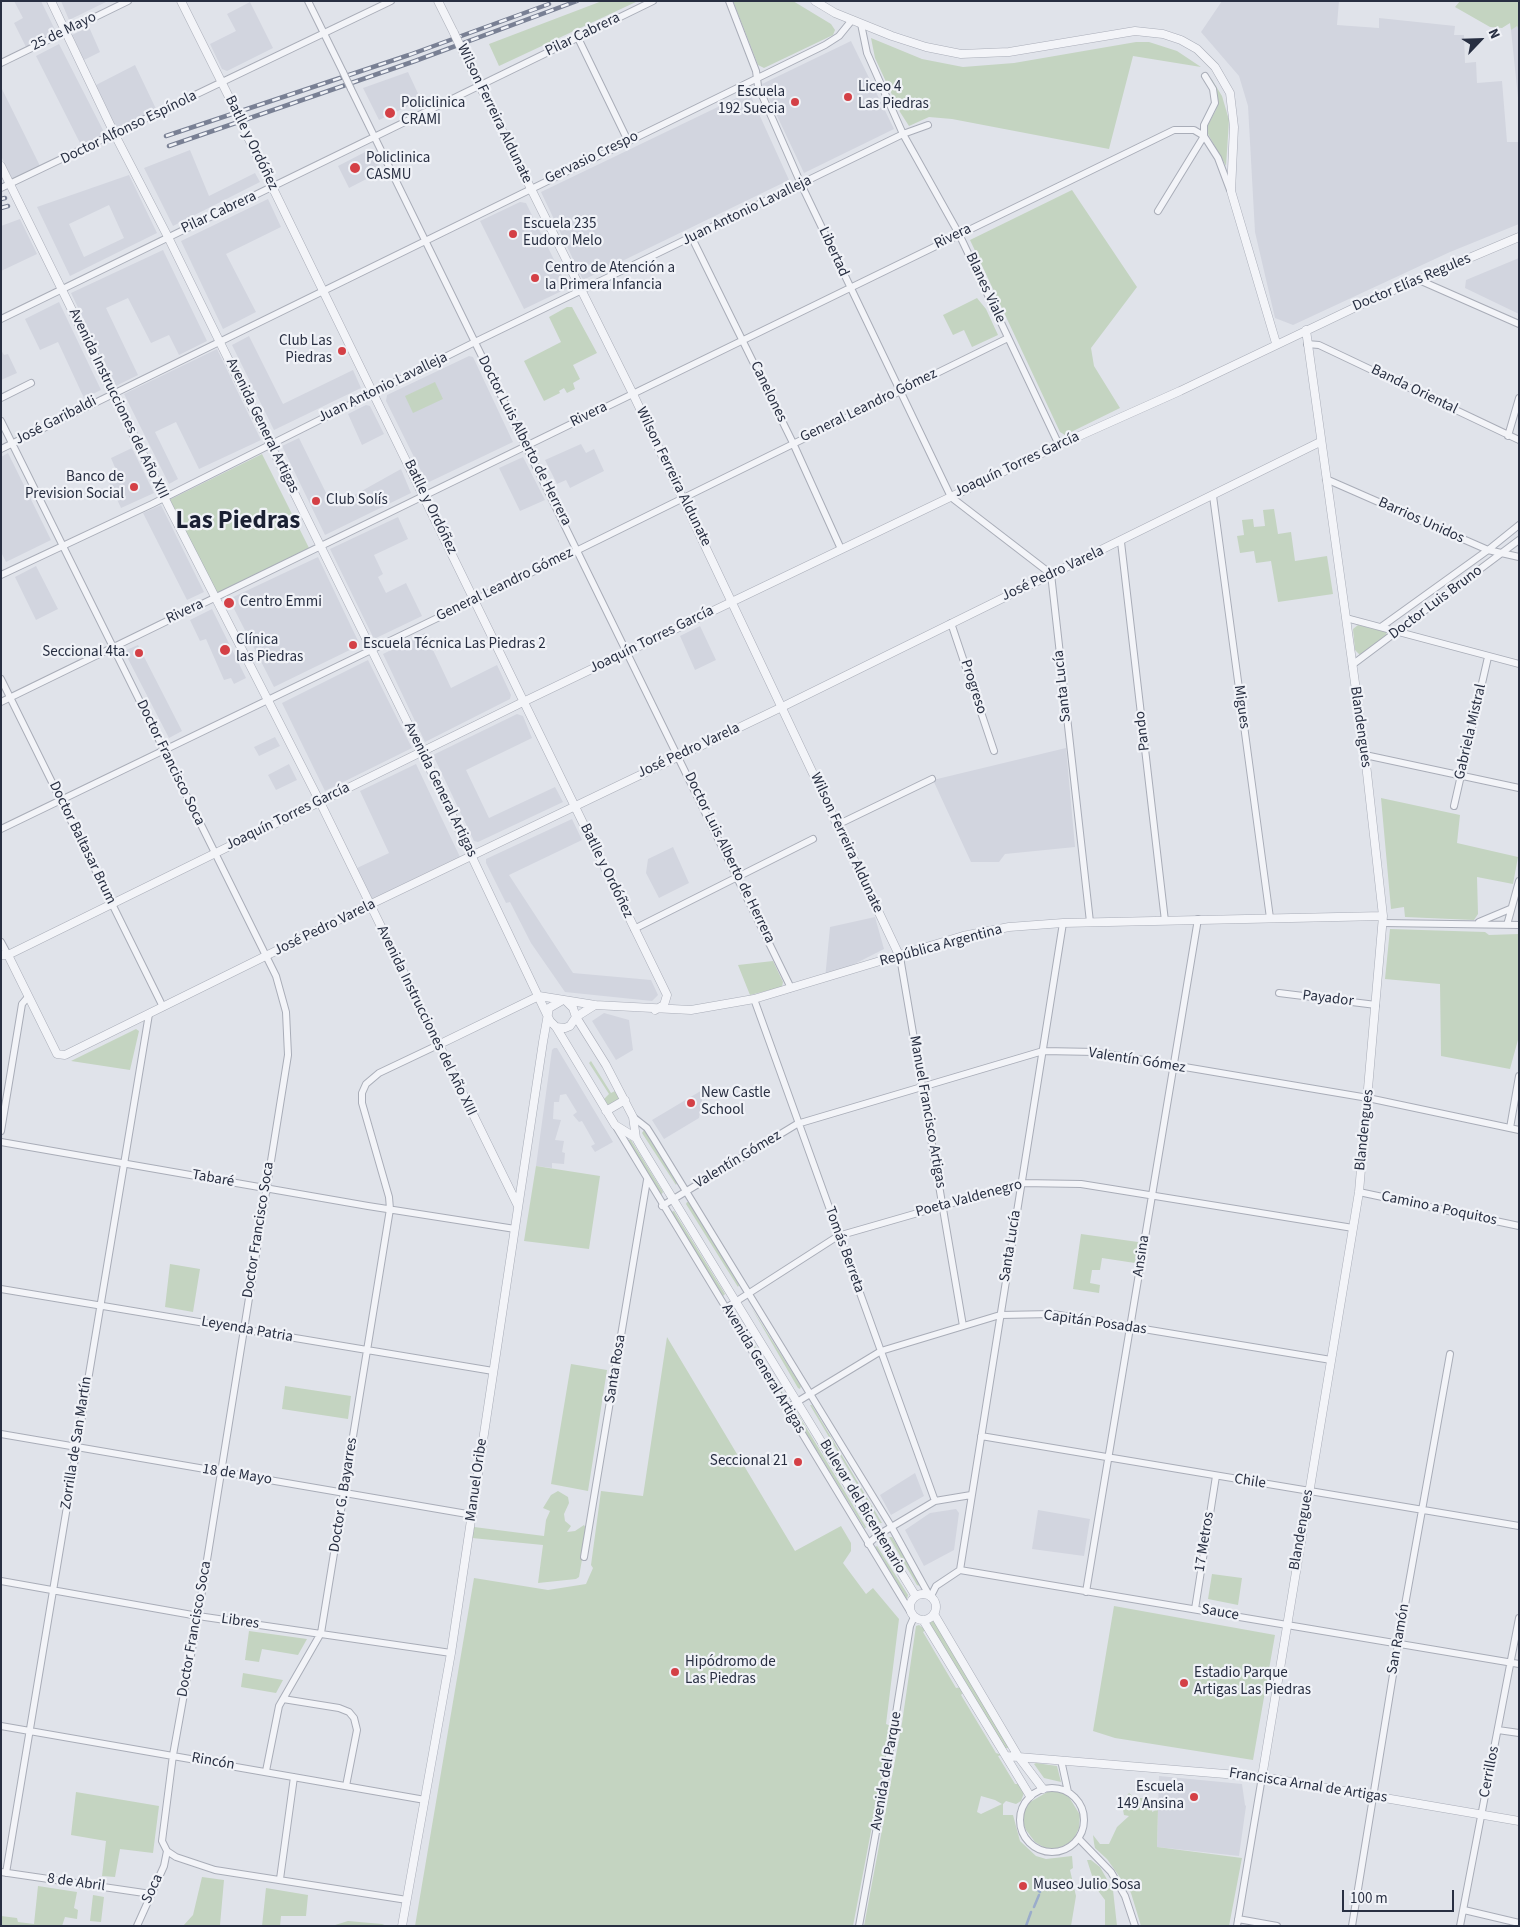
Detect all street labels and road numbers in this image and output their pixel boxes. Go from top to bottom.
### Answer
street label: 25 de Mayo [28,9,100,55]
street label: Pilar Cabrera [543,9,623,61]
street label: Wilson Ferreira Aldunate [452,41,536,187]
street label: Doctor Alfonso Espínola [58,87,200,169]
street label: Batlle y Ordóñez [220,93,282,193]
street label: Gervasio Crespo [542,128,642,188]
street label: Juan Antonio Lavalleja [679,172,815,250]
street label: Pilar Cabrera [178,188,260,238]
street label: Rivera [932,220,974,254]
street label: Libertad [814,224,852,280]
street label: Blanes Viale [961,250,1009,326]
street label: Doctor Elías Regules [1350,250,1474,316]
street label: Avenida Instrucciones del Año XIII [64,306,172,502]
street label: Juan Antonio Lavalleja [315,349,451,427]
street label: Doctor Luis Alberto de Herrera [473,353,575,529]
street label: Avenida General Artigas [221,356,303,496]
street label: Canelones [746,359,790,425]
street label: Banda Oriental [1368,361,1460,419]
street label: General Leandro Gómez [798,365,940,447]
street label: José Garibaldi [12,393,100,449]
street label: Rivera [568,398,610,432]
street label: Wilson Ferreira Aldunate [631,404,715,550]
street label: Joaquín Torres García [951,428,1083,502]
street label: Batlle y Ordóñez [399,457,461,557]
street label: Barrios Unidos [1375,494,1467,548]
street label: José Pedro Varela [999,542,1107,606]
street label: General Leandro Gómez [434,544,576,626]
street label: Doctor Luis Bruno [1386,562,1486,644]
street label: Rivera [164,596,206,628]
street label: Joaquín Torres García [587,602,717,678]
street label: Santa Lucía [1050,649,1076,723]
street label: Progreso [956,658,990,716]
street label: Gabriela Mistral [1451,682,1491,782]
street label: Migues [1229,684,1253,730]
street label: Blandengues [1345,685,1375,769]
street label: Doctor Francisco Soca [132,697,208,829]
street label: Pando [1132,710,1154,752]
street label: José Pedro Varela [635,719,743,783]
street label: Avenida General Artigas [399,720,481,860]
street label: Doctor Luis Alberto de Herrera [680,769,778,947]
street label: Wilson Ferreira Aldunate [806,770,886,916]
street label: Doctor Baltasar Brum [44,779,120,907]
street label: Joaquín Torres García [223,779,353,855]
street label: Batlle y Ordóñez [575,821,637,921]
street label: José Pedro Varela [271,896,379,960]
street label: República Argentina [878,921,1004,971]
street label: Avenida Instrucciones del Año XIII [372,923,480,1119]
street label: Payador [1301,987,1355,1011]
street label: Manuel Francisco Artigas [905,1034,949,1190]
street label: Valentín Gómez [1087,1044,1187,1078]
street label: Blandengues [1352,1088,1378,1172]
street label: Valentín Gómez [691,1127,785,1193]
street label: Doctor Francisco Soca [239,1161,279,1299]
street label: Tabaré [190,1166,236,1192]
street label: Poeta Valdenegro [914,1176,1024,1222]
street label: Camino a Poquitos [1380,1188,1498,1230]
street label: Tomás Berreta [820,1204,868,1296]
street label: Santa Lucía [996,1209,1026,1283]
street label: Ansina [1130,1234,1154,1278]
street label: Avenida General Artigas [717,1301,809,1437]
street label: Capitán Posadas [1042,1307,1148,1339]
street label: Leyenda Patria [200,1313,294,1347]
street label: Santa Rosa [602,1333,630,1405]
street label: Zorrilla de San Martín [58,1375,96,1511]
street label: Doctor G. Bayarres [326,1436,362,1554]
street label: Manuel Oribe [462,1437,492,1523]
street label: Bulevar del Bicentenario [815,1437,909,1577]
street label: 18 de Mayo [201,1461,273,1489]
street label: Chile [1233,1471,1267,1493]
street label: Blandengues [1286,1488,1318,1572]
street label: 17 Metros [1191,1511,1219,1573]
street label: Doctor Francisco Soca [174,1560,216,1698]
street label: Sauce [1200,1601,1240,1625]
street label: San Ramón [1384,1602,1414,1676]
street label: Libres [220,1610,260,1634]
street label: Avenida del Parque [868,1710,906,1832]
street label: Cerrillos [1476,1745,1504,1799]
street label: Rincón [190,1749,236,1775]
street label: Francisca Arnal de Artigas [1228,1765,1388,1807]
street label: 8 de Abril [46,1870,106,1896]
street label: Soca [138,1871,168,1907]

